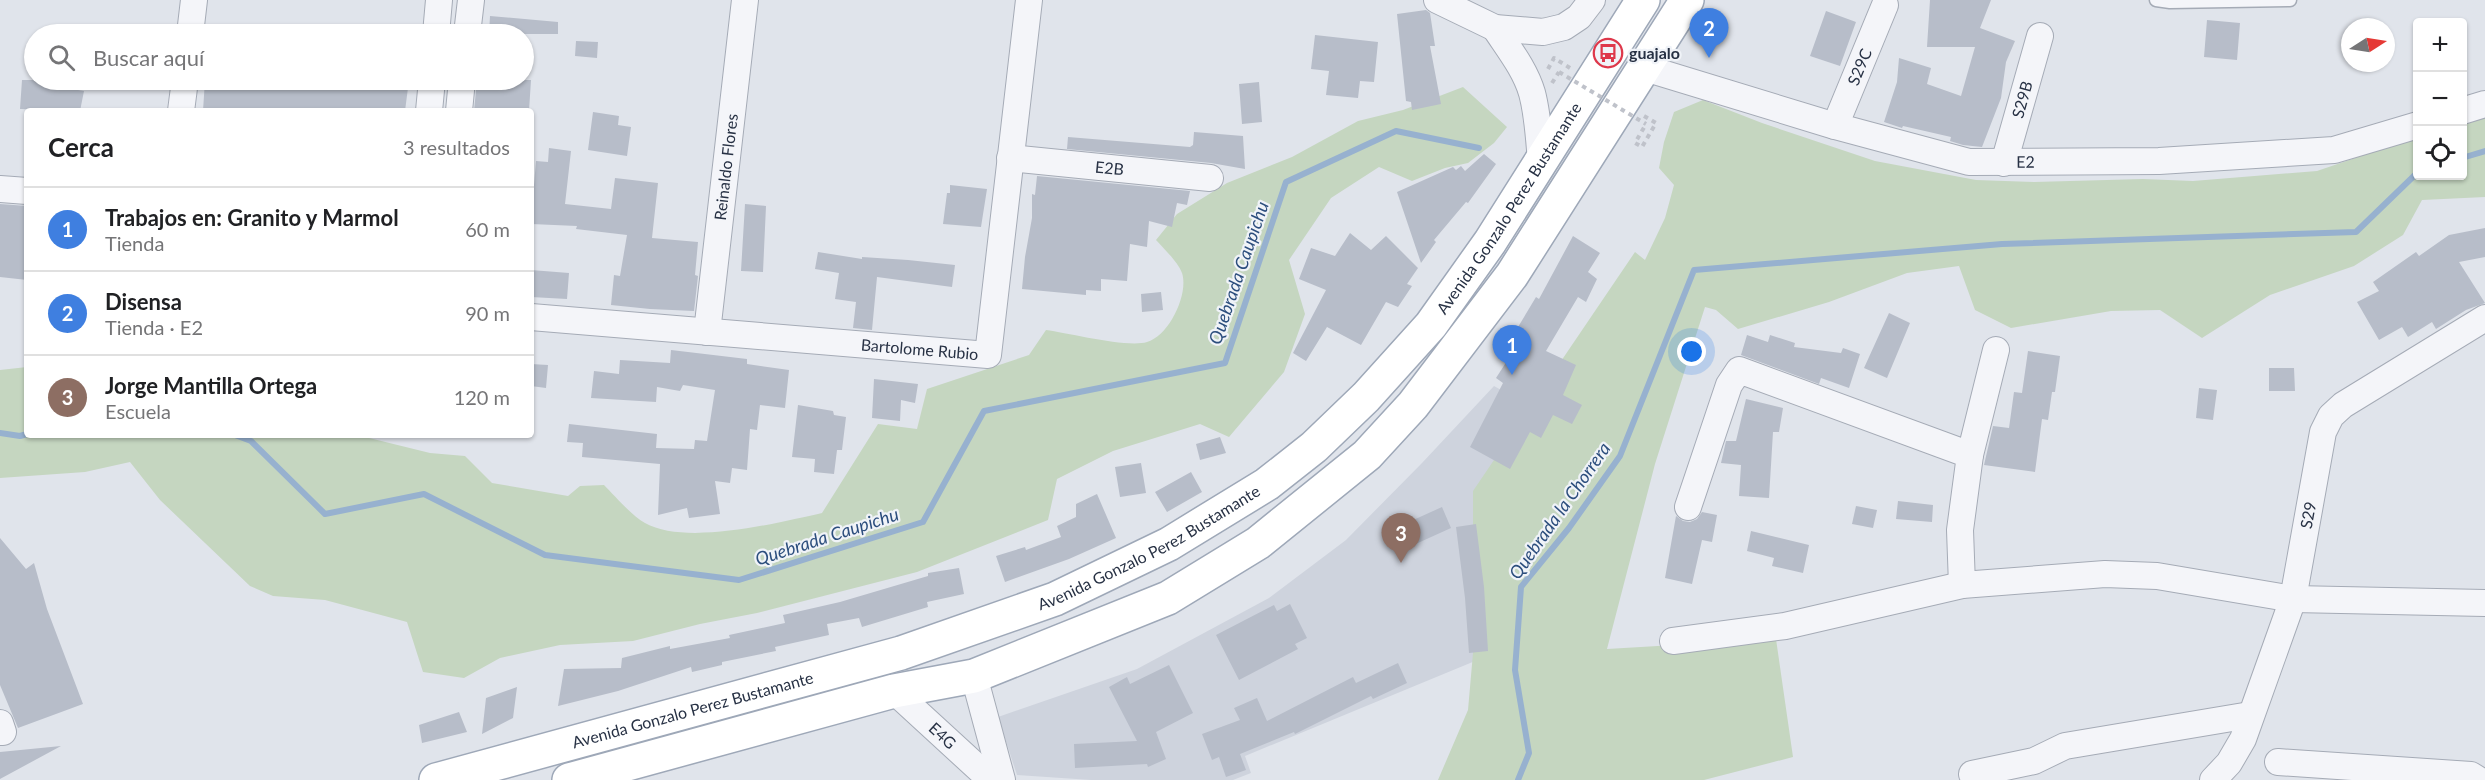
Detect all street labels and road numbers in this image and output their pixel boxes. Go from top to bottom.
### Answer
street label: S29C [1843,45,1875,88]
street label: S29B [2007,79,2036,120]
street label: Avenida Gonzalo Perez Bustamante [1432,99,1585,317]
street label: Reinaldo Flores [710,113,741,221]
street label: E2 [2016,152,2035,171]
street label: E2B [1094,157,1125,178]
street label: Bartolome Rubio [860,334,979,363]
street label: Avenida Gonzalo Perez Bustamante [1035,481,1263,613]
street label: S29 [2296,500,2319,530]
street label: Avenida Gonzalo Perez Bustamante [570,667,815,751]
street label: E4G [925,718,961,752]

